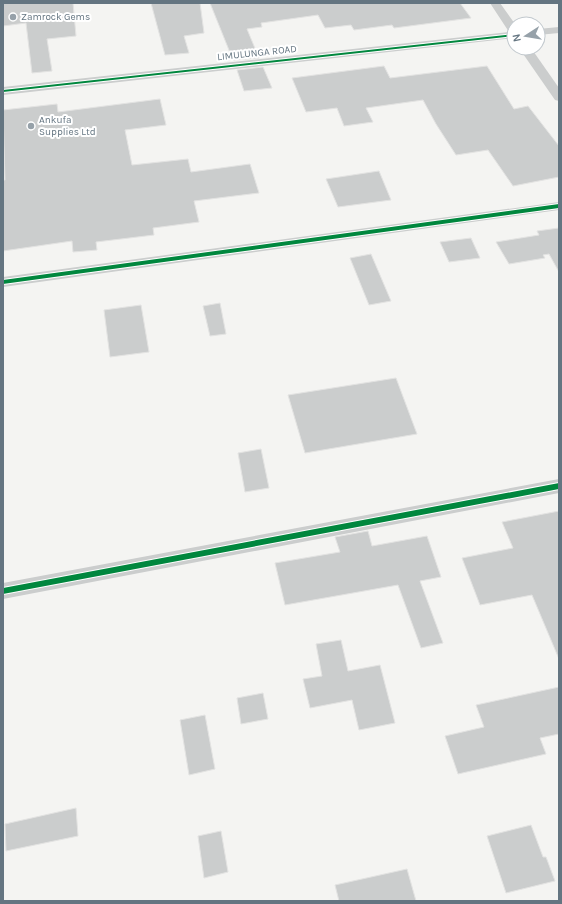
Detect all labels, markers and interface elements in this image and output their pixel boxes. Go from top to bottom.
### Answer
place label: Zamrock Gems [21,11,90,23]
marker: Zamrock Gems [8,12,18,22]
north arrow [506,16,546,56]
text: N [510,33,524,43]
street label: LIMULUNGA ROAD [217,43,297,63]
place label: Ankufa Supplies Ltd [39,114,96,138]
marker: Ankufa Supplies Ltd [26,121,36,131]

